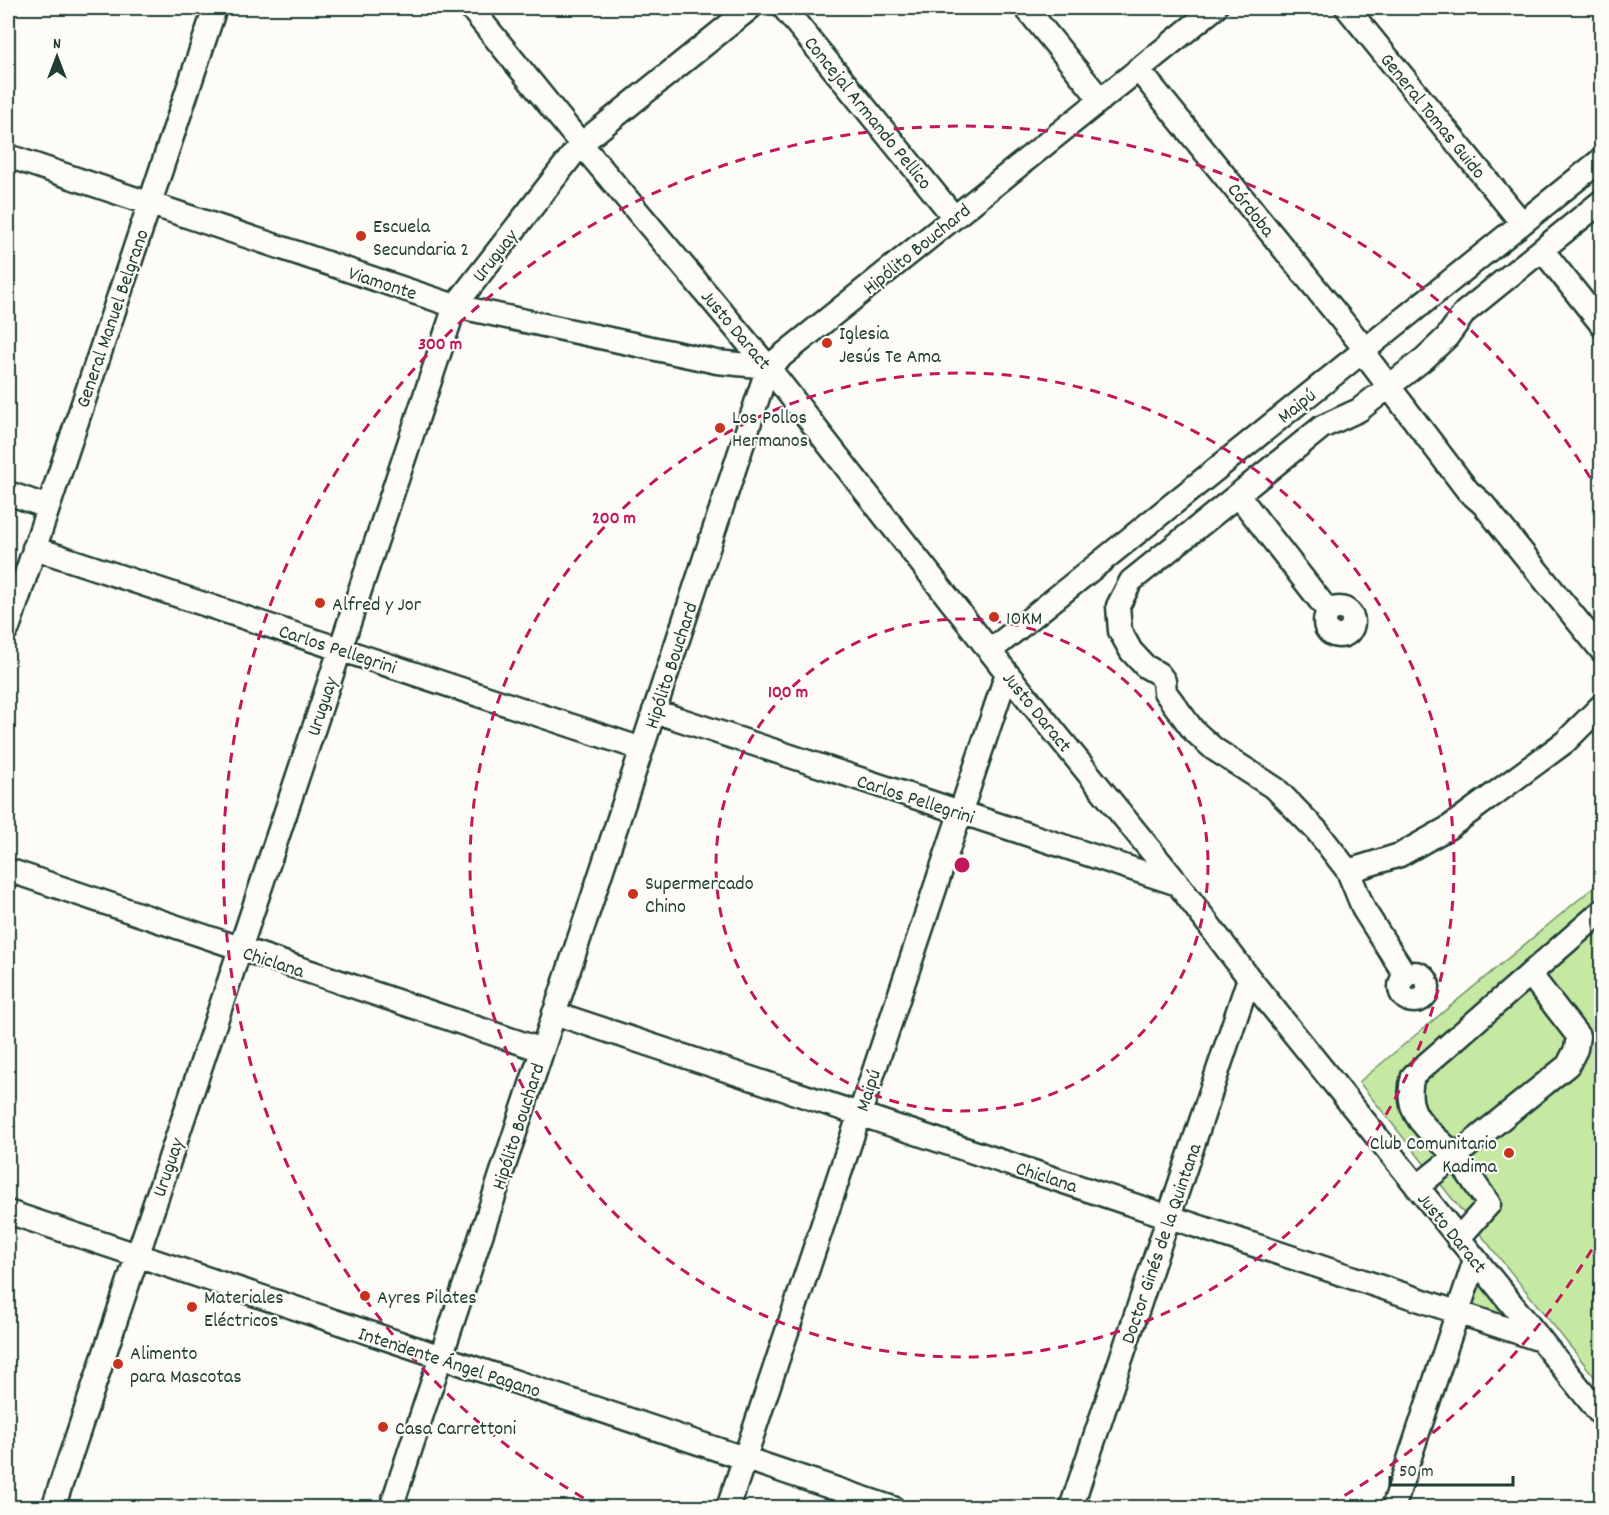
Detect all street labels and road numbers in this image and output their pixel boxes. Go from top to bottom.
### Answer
street label: Concejal Armando Pellico [796,31,938,197]
street label: General Tomas Guido [1372,48,1491,186]
street label: Córdoba [1219,178,1281,244]
street label: Hipólito Bouchard [858,198,978,303]
street label: Uruguay [467,224,527,289]
street label: General Manuel Belgrano [70,226,158,412]
street label: Viamonte [344,261,420,309]
street label: Justo Daract [693,285,777,377]
street label: Maipú [1273,383,1323,432]
street label: Hipólito Bouchard [639,599,707,733]
street label: Carlos Pellegrini [275,619,400,683]
street label: Justo Daract [994,666,1077,759]
street label: Uruguay [301,673,347,740]
street label: Carlos Pellegrini [853,769,978,833]
street label: Chiclana [239,941,308,987]
street label: Hipólito Bouchard [486,1060,554,1194]
street label: Maipú [850,1066,890,1116]
street label: Uruguay [147,1134,193,1201]
street label: Doctor Ginés de la Quintana [1115,1139,1210,1348]
street label: Chiclana [1012,1156,1081,1202]
street label: Justo Daract [1409,1187,1492,1280]
street label: Intendente Ángel Pagano [354,1321,544,1407]

